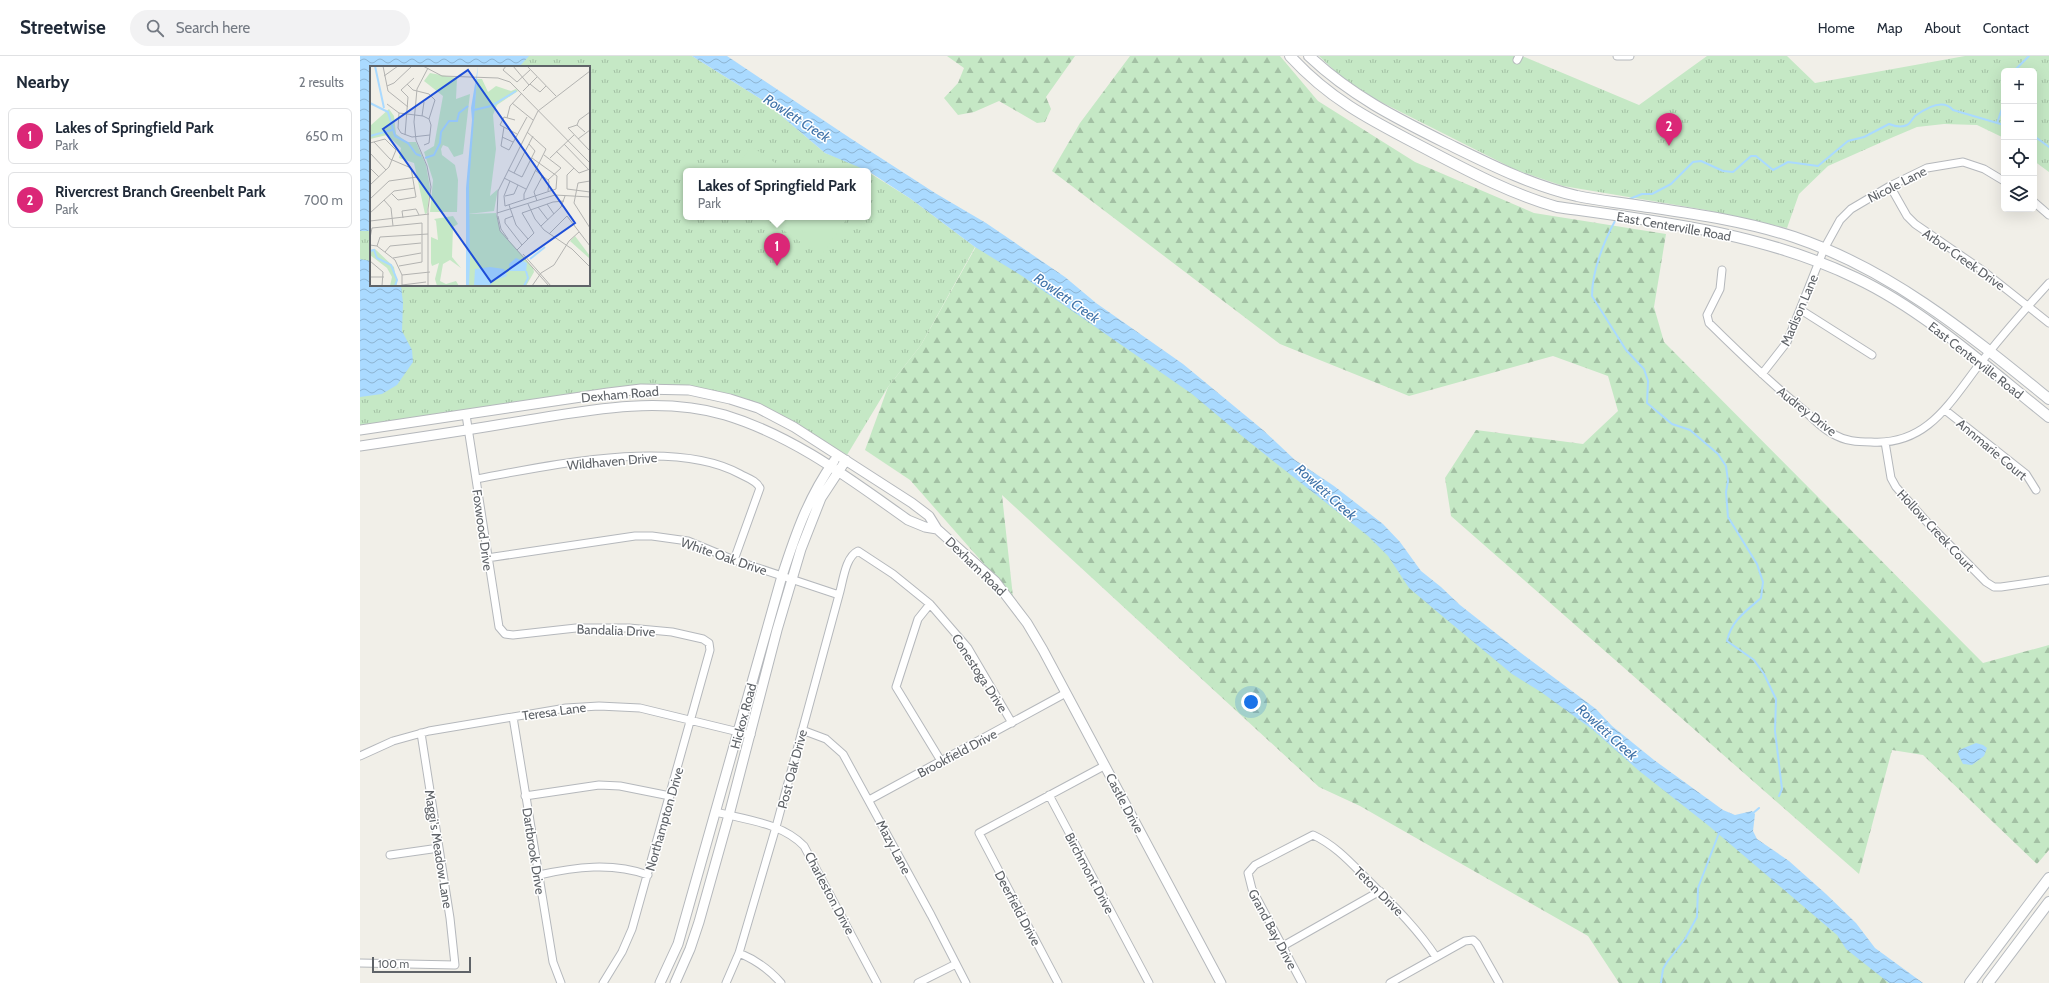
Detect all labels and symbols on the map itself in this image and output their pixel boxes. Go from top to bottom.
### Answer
inset map [370,66,590,286]
water label: Rowlett Creek [760,90,835,147]
pin: 2 [1656,113,1682,146]
street label: Nicole Lane [1865,162,1929,206]
street label: East Centerville Road [1616,208,1732,244]
street label: Arbor Creek Drive [1920,225,2008,293]
pin: 1 [764,233,790,266]
water label: Rowlett Creek [1031,269,1104,328]
street label: Madison Lane [1777,272,1821,348]
street label: East Centerville Road [1925,318,2027,402]
street label: Dexham Road [580,383,660,405]
street label: Audrey Drive [1774,383,1840,439]
street label: Annmarie Court [1954,415,2031,483]
street label: Wildhaven Drive [566,449,658,473]
water label: Rowlett Creek [1292,460,1361,525]
street label: Hollow Creek Court [1894,486,1978,575]
street label: Foxwood Drive [469,488,497,572]
street label: Dexham Road [942,533,1010,599]
street label: White Oak Drive [679,534,769,578]
street label: Bandalia Drive [576,621,656,639]
street label: Conestoga Drive [949,631,1012,716]
street label: Hickox Road [727,681,759,751]
your location [1241,692,1261,712]
street label: Teresa Lane [521,699,587,723]
water label: Rowlett Creek [1573,700,1642,765]
street label: Brookfield Drive [914,725,1000,781]
street label: Post Oak Drive [774,727,810,810]
street label: Northampton Drive [642,765,687,873]
street label: Castle Drive [1102,770,1148,836]
street label: Maggi's Meadow Lane [422,788,456,910]
street label: Dartbrook Drive [519,807,549,896]
street label: Mazy Lane [873,817,915,877]
street label: Birchmont Drive [1062,830,1118,917]
street label: Charleston Drive [802,849,859,937]
street label: Teton Drive [1351,863,1407,919]
street label: Deerfield Drive [991,868,1045,949]
street label: Grand Bay Drive [1245,886,1301,972]
scale bar [372,955,471,974]

